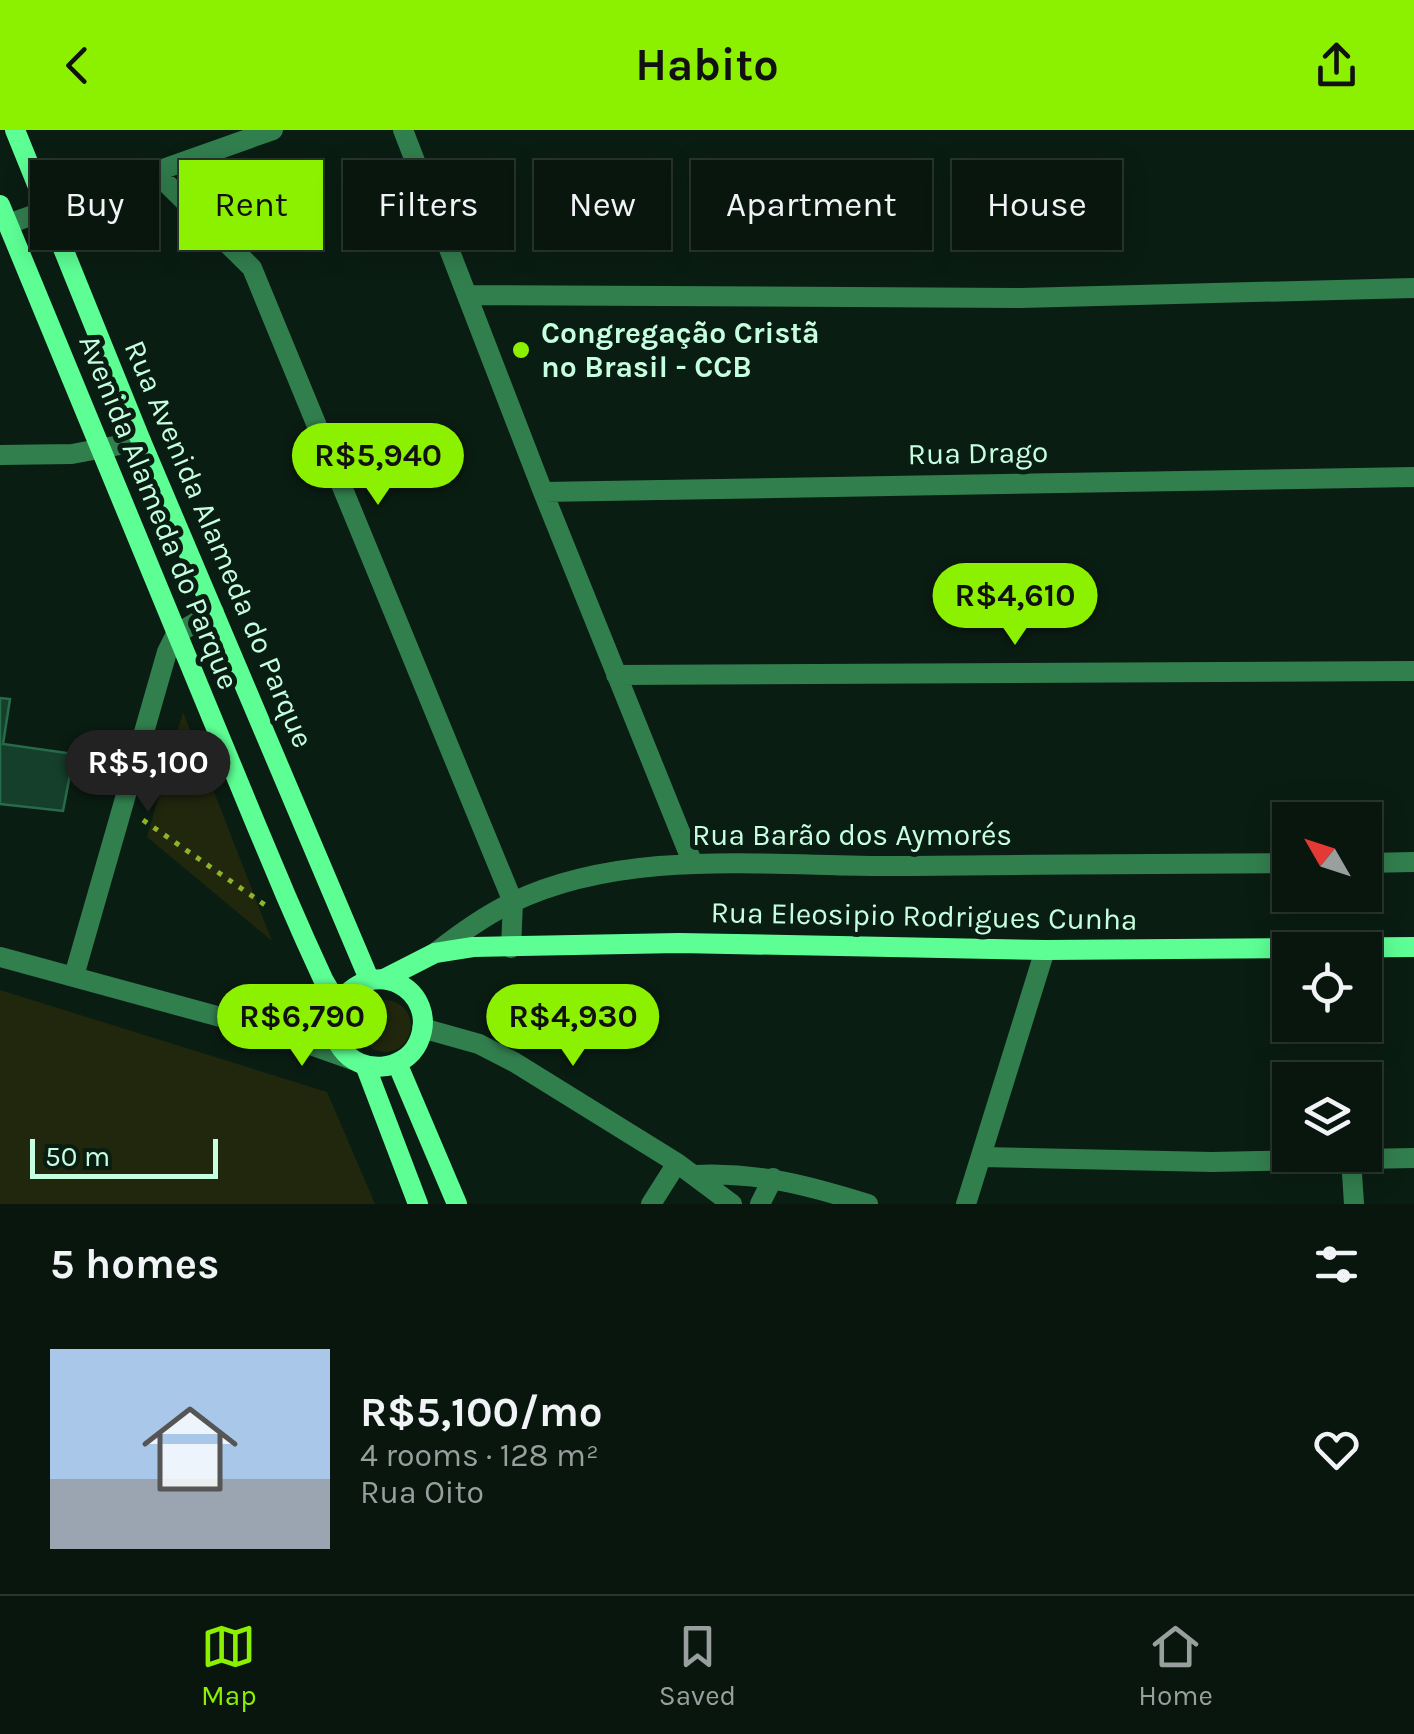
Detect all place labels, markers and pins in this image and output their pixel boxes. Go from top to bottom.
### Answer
place label: Congregação Cristã no Brasil - CCB [541,315,820,385]
marker: Congregação Cristã no Brasil - CCB [510,339,532,361]
pin: R$5,940 [286,423,470,508]
pin: R$4,610 [923,563,1107,648]
pin: R$5,100 [56,730,240,815]
pin: R$6,790 [210,984,394,1069]
pin: R$4,930 [481,984,665,1069]

